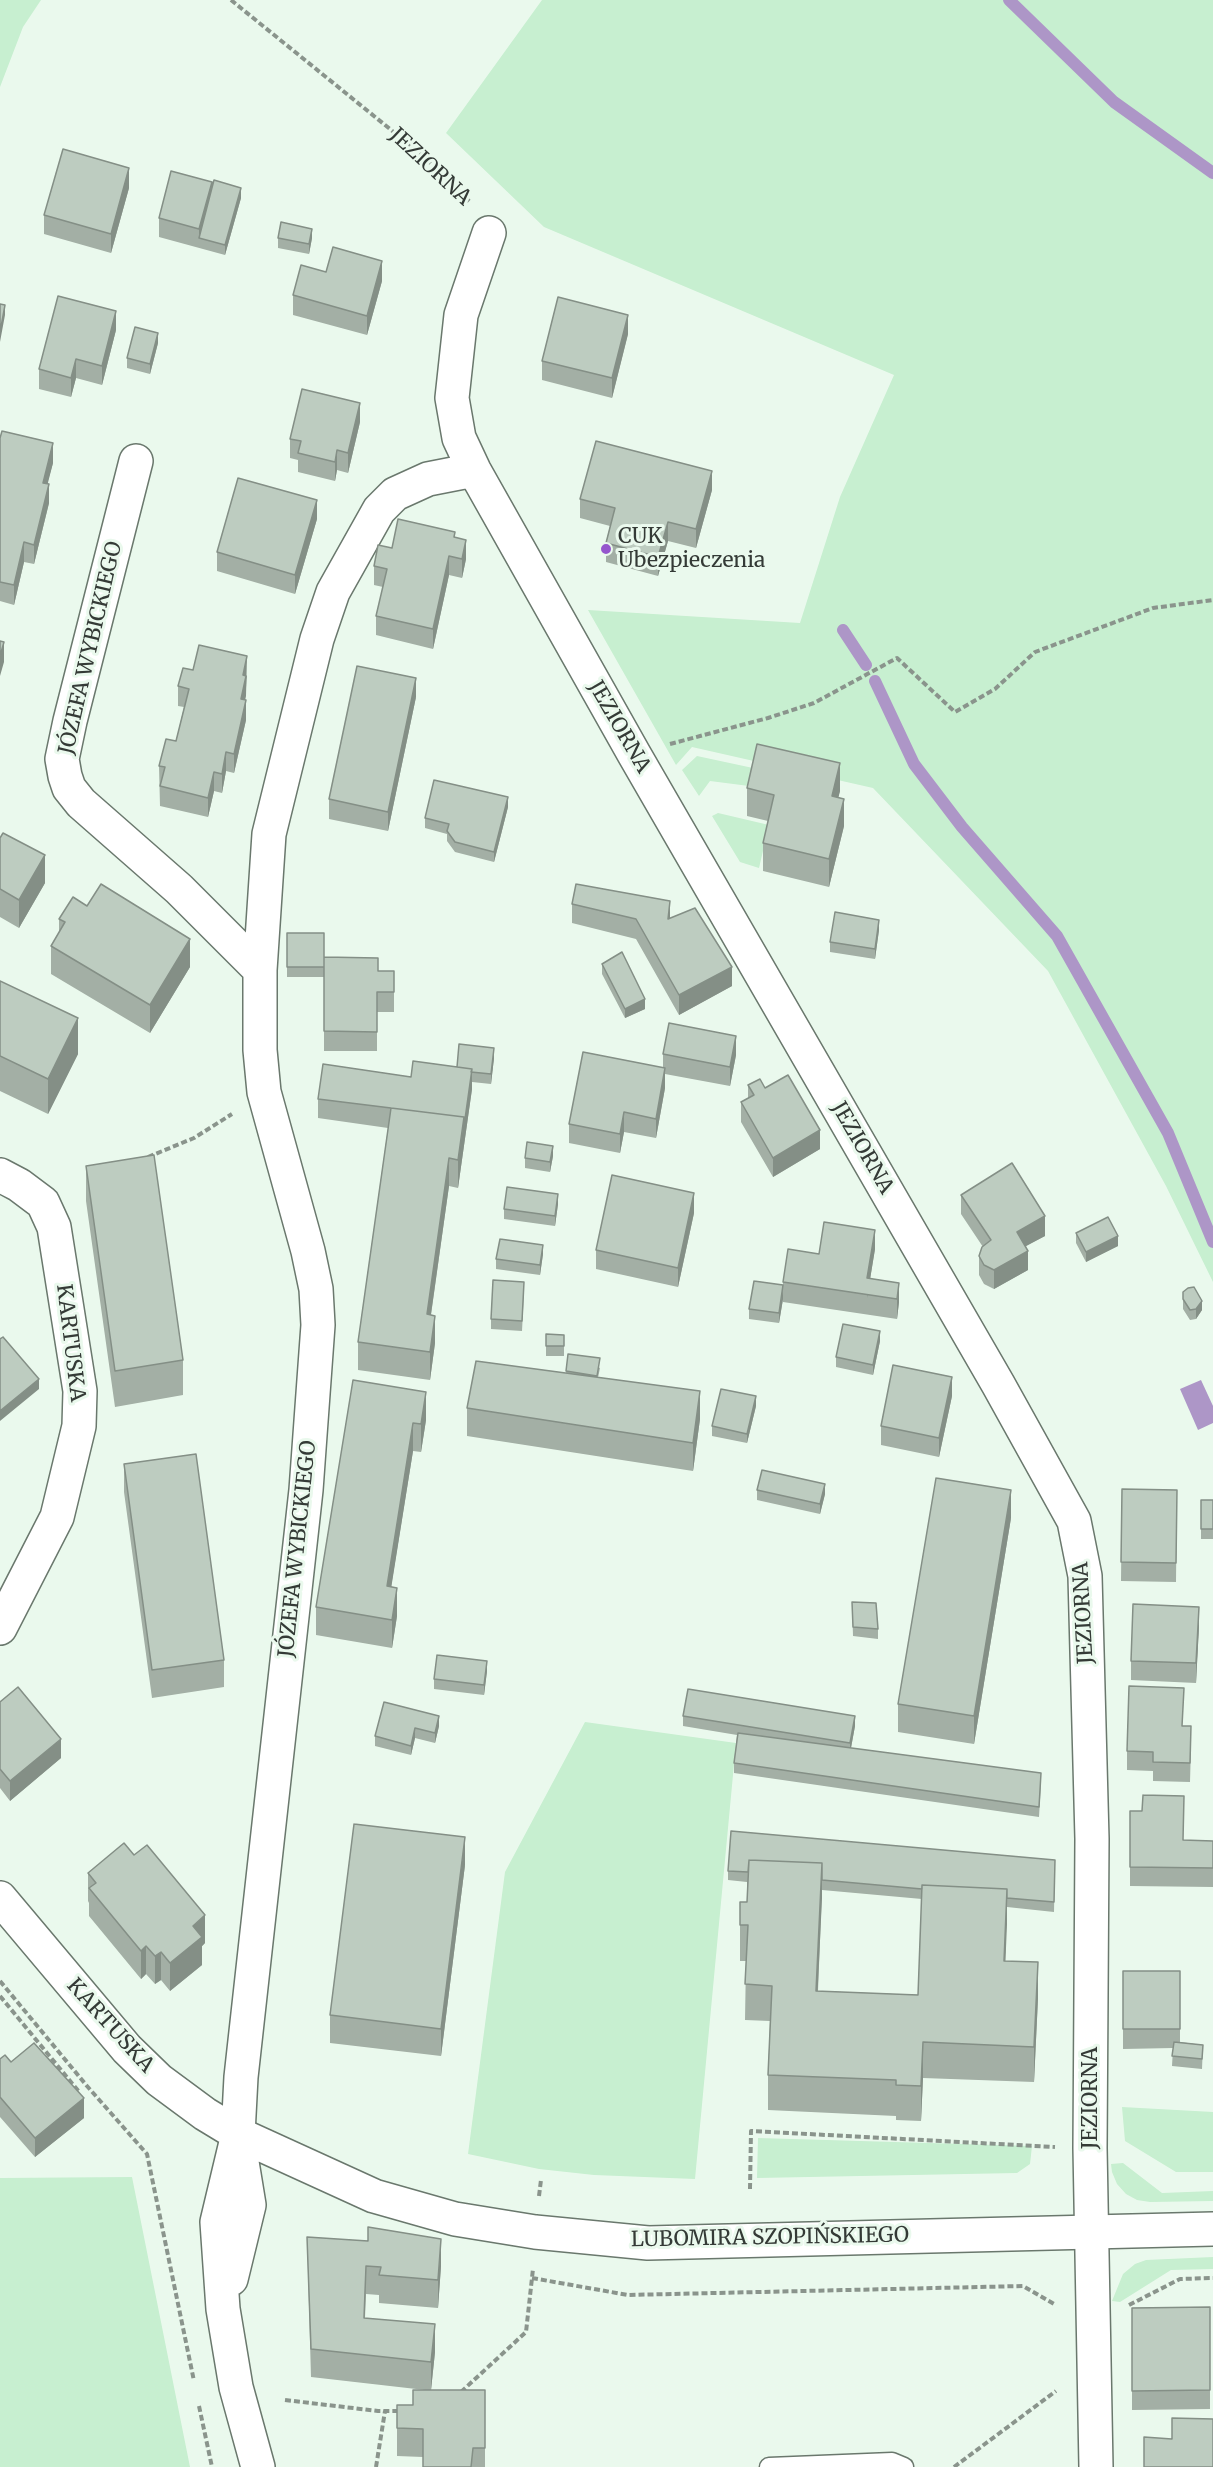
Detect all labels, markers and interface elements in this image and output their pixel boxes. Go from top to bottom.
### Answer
street label: JEZIORNA [384,123,476,211]
place label: CUK Ubezpieczenia [618,524,765,574]
street label: JÓZEFA WYBICKIEGO [54,539,128,757]
marker: CUK Ubezpieczenia [599,542,613,556]
street label: JEZIORNA [583,676,655,778]
street label: JEZIORNA [826,1097,898,1199]
street label: KARTUSKA [50,1283,90,1403]
street label: JÓZEFA WYBICKIEGO [274,1439,322,1659]
street label: JEZIORNA [1069,1561,1099,1665]
street label: KARTUSKA [61,1974,159,2078]
street label: JEZIORNA [1078,2047,1104,2149]
street label: LUBOMIRA SZOPIŃSKIEGO [631,2223,909,2253]

